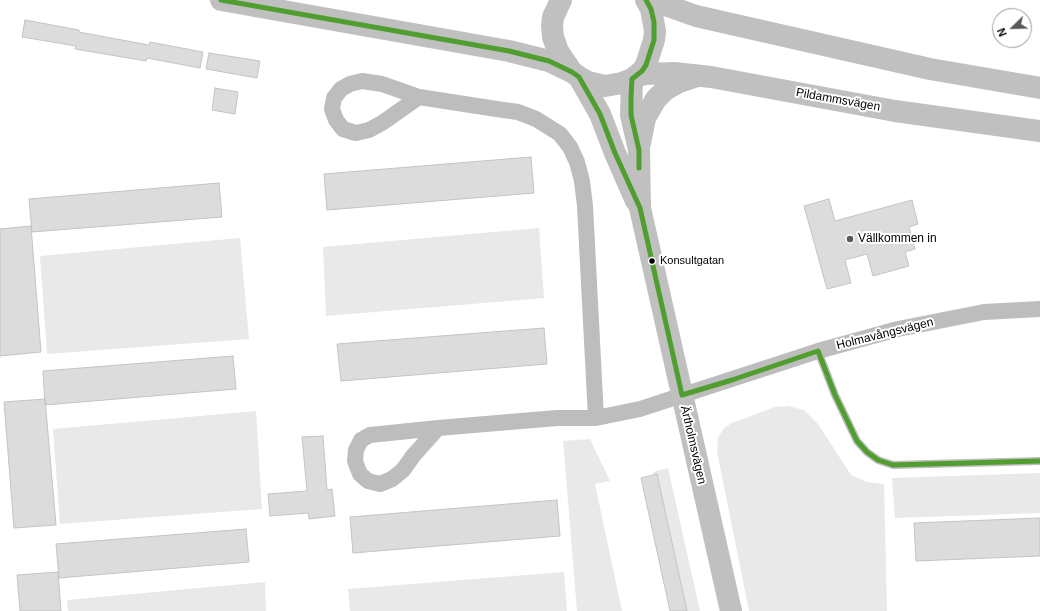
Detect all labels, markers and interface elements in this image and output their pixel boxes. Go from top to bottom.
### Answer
north arrow [992,8,1032,48]
text: N [995,26,1009,38]
street label: Pildammsvägen [795,85,881,115]
place label: Vällkommen in [858,232,937,246]
marker: Vällkommen in [845,234,855,244]
place label: Konsultgatan [660,254,724,268]
marker: Konsultgatan [647,256,657,266]
street label: Holmavångsvägen [835,315,935,353]
street label: Ärtholmsvägen [677,404,709,486]

